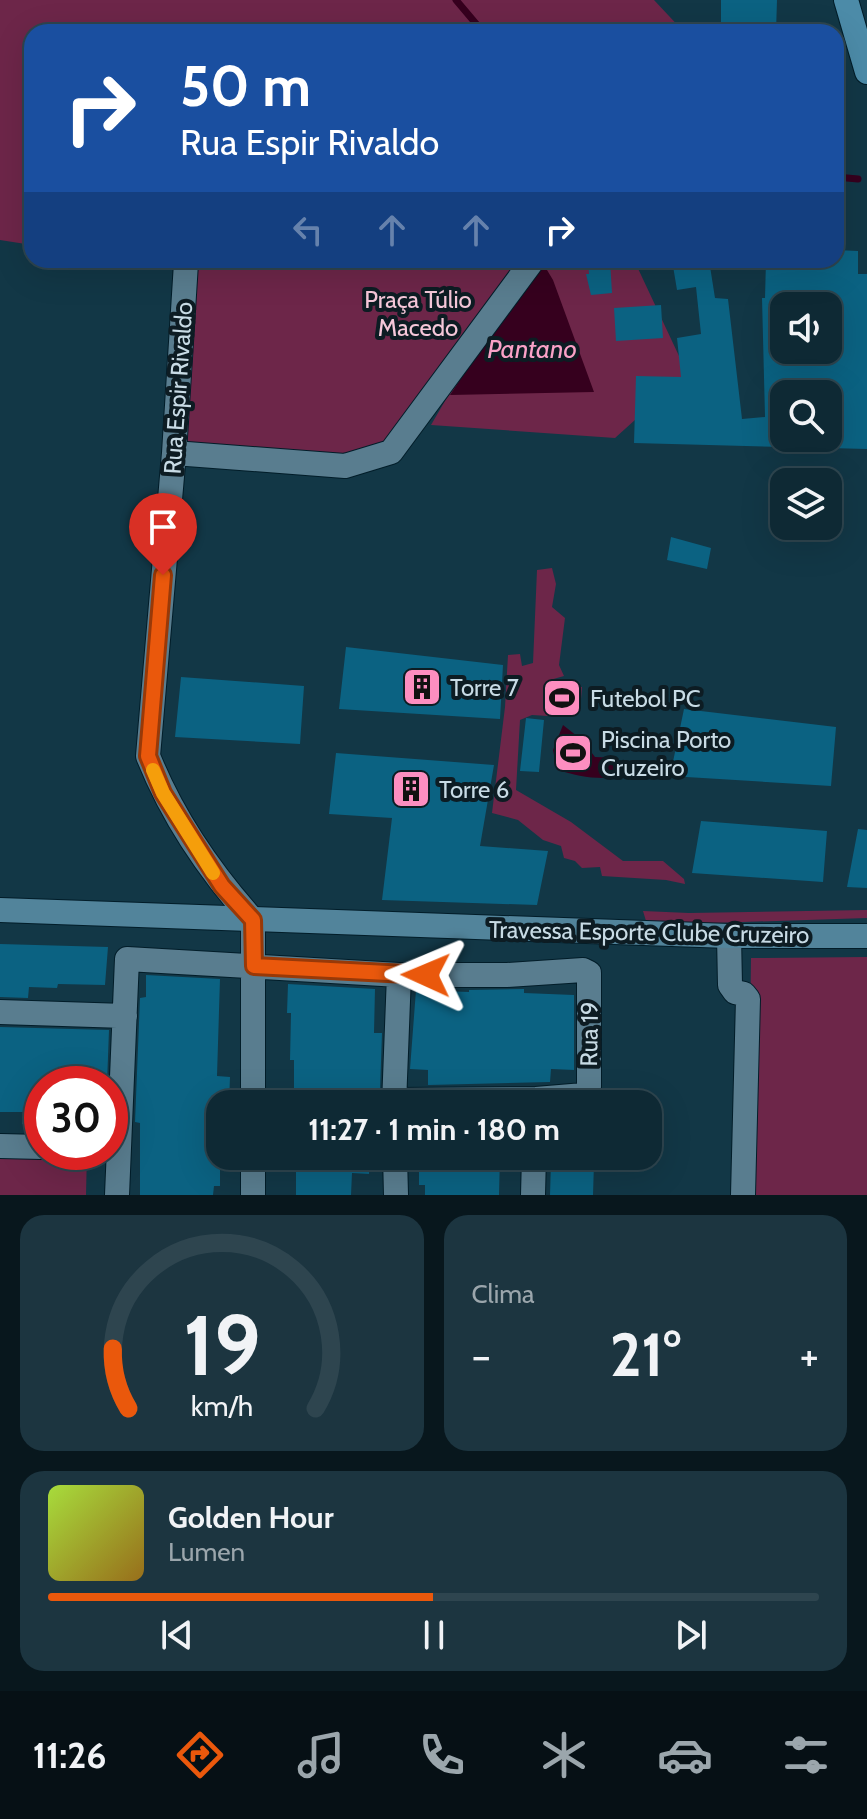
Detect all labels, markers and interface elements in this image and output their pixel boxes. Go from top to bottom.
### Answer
text: 50 m [180,52,311,120]
icon: right [48,56,152,160]
text: Rua Espir Rivaldo [180,120,439,164]
icon: left [286,208,330,252]
icon: ahead [370,208,414,252]
icon: ahead [454,208,498,252]
icon: right [538,208,582,252]
park label: Praça Túlio Macedo [364,285,472,342]
map controls [770,292,842,540]
button: sound [770,292,842,364]
street label: Rua Espir Rivaldo [158,301,198,475]
water label: Pantano [487,333,577,365]
button: search [770,380,842,452]
button: layers [770,468,842,540]
pin [129,493,197,575]
icon: arrive [141,505,185,549]
building icon: Torre 7 [401,666,443,708]
place label: Torre 7 [450,673,519,702]
sports icon: Futebol PC [541,677,583,719]
place label: Futebol PC [590,684,701,713]
place label: Piscina Porto Cruzeiro [601,725,731,782]
sports icon: Piscina Porto Cruzeiro [552,732,594,774]
building icon: Torre 6 [390,768,432,810]
place label: Torre 6 [439,775,509,804]
street label: Travessa Esporte Clube Cruzeiro [489,915,809,949]
position arrow [384,933,468,1017]
street label: Rua 19 [574,1001,604,1067]
speed limit sign: 30 [24,1066,128,1170]
text: 11:27 · 1 min · 180 m [308,1111,560,1148]
text: Clima [472,1278,534,1310]
text: 19 [183,1295,260,1396]
text: 21° [610,1318,681,1391]
text: − [472,1329,491,1382]
text: + [800,1329,819,1382]
text: km/h [190,1388,253,1423]
text: Golden Hour [168,1499,334,1536]
text: Lumen [168,1536,245,1568]
icon: previous [155,1613,199,1657]
icon: pause [412,1613,456,1657]
icon: next [669,1613,713,1657]
icon: directions [172,1727,228,1783]
icon: music [293,1727,349,1783]
icon: phone [414,1727,470,1783]
icon: climate [536,1727,592,1783]
icon: car [657,1727,713,1783]
icon: filters [778,1727,834,1783]
text: 11:26 [33,1733,106,1777]

